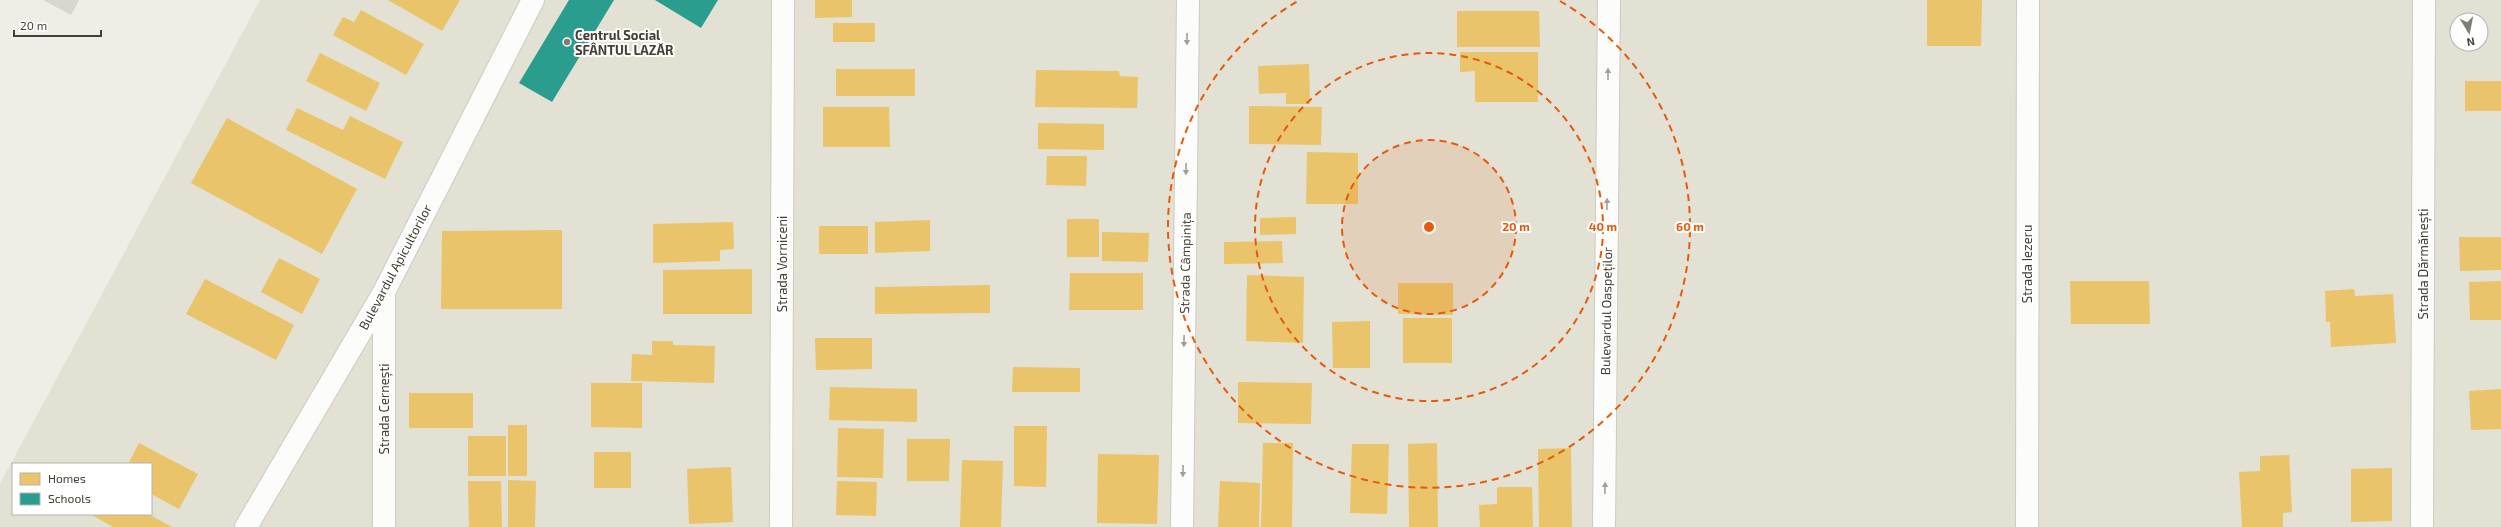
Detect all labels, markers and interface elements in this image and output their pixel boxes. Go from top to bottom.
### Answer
scale bar [14,12,101,38]
north arrow [2449,12,2489,52]
text: 20 m [20,18,47,32]
place label: Centrul Social SFÂNTUL LAZĂR [575,27,674,58]
one-way arrow [1184,33,1190,46]
text: N [2466,35,2476,49]
marker: Centrul Social SFÂNTUL LAZĂR [562,37,572,47]
one-way arrow [1605,67,1611,80]
one-way arrow [1183,163,1189,176]
one-way arrow [1604,197,1610,210]
street label: Bulevardul Apicultorilor [355,201,435,333]
street label: Strada Dărmănești [2415,209,2432,319]
street label: Strada Câmpinița [1176,212,1195,314]
street label: Strada Vorniceni [774,216,790,312]
text: 20 m [1502,219,1530,233]
text: 40 m [1589,219,1617,233]
text: 60 m [1676,219,1704,233]
centre of rings [1422,220,1436,234]
street label: Strada Iezeru [2019,225,2035,303]
street label: Bulevardul Oaspeților [1597,247,1616,375]
one-way arrow [1181,335,1187,348]
street label: Strada Cernești [376,364,393,454]
legend [12,463,152,515]
one-way arrow [1180,465,1186,478]
text: Homes [48,471,86,485]
one-way arrow [1602,481,1608,494]
text: Schools [48,491,91,505]

